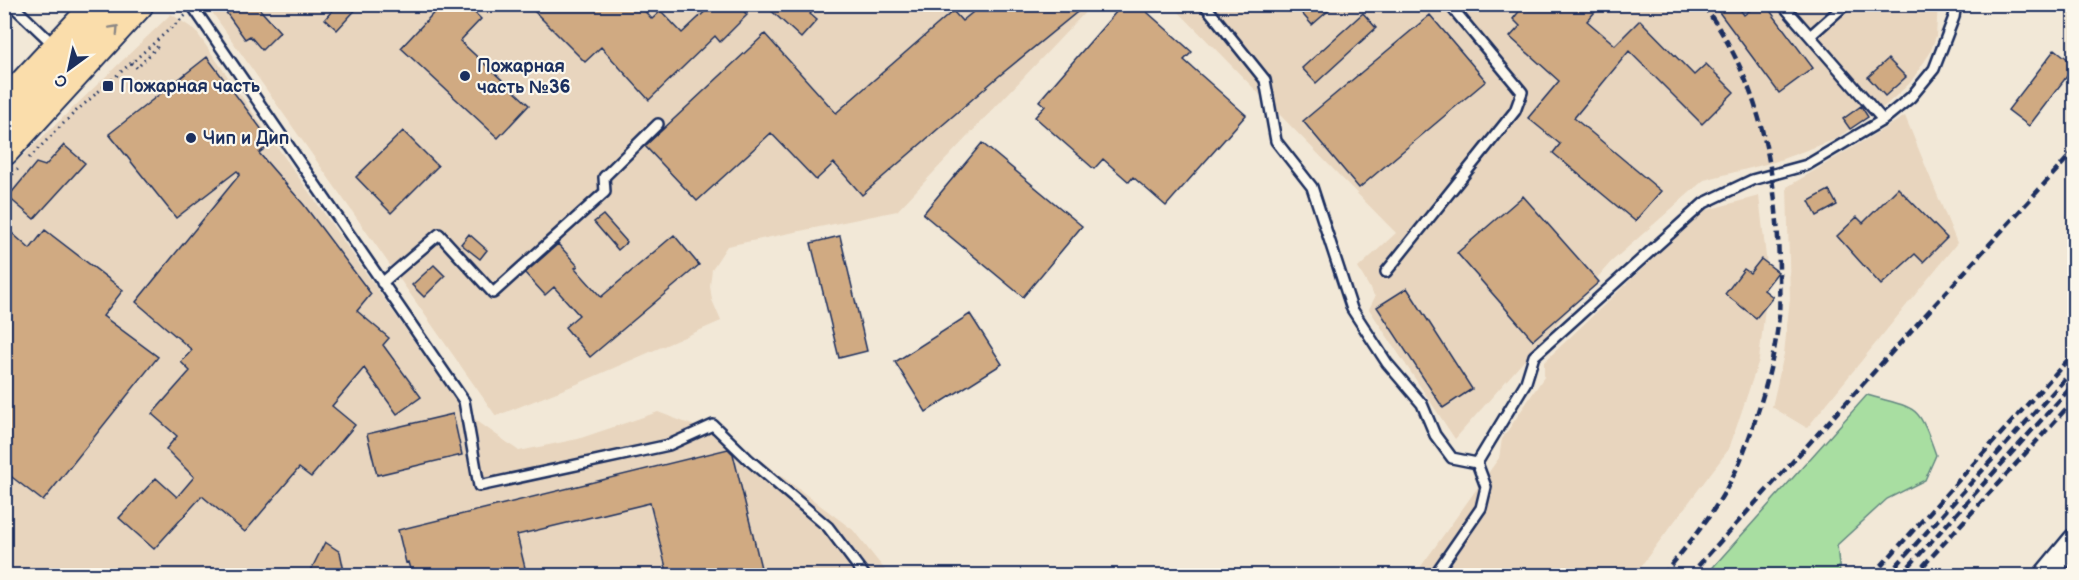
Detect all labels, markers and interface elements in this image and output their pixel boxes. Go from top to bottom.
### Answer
one-way arrow [108,26,119,36]
north arrow [39,39,99,99]
place label: Пожарная часть №36 [477,56,571,98]
text: С [52,69,71,91]
marker: Пожарная часть №36 [458,69,472,83]
place label: Пожарная часть [120,76,261,97]
marker: Пожарная часть [101,79,115,93]
place label: Чип и Дип [203,128,289,149]
marker: Чип и Дип [184,131,198,145]

